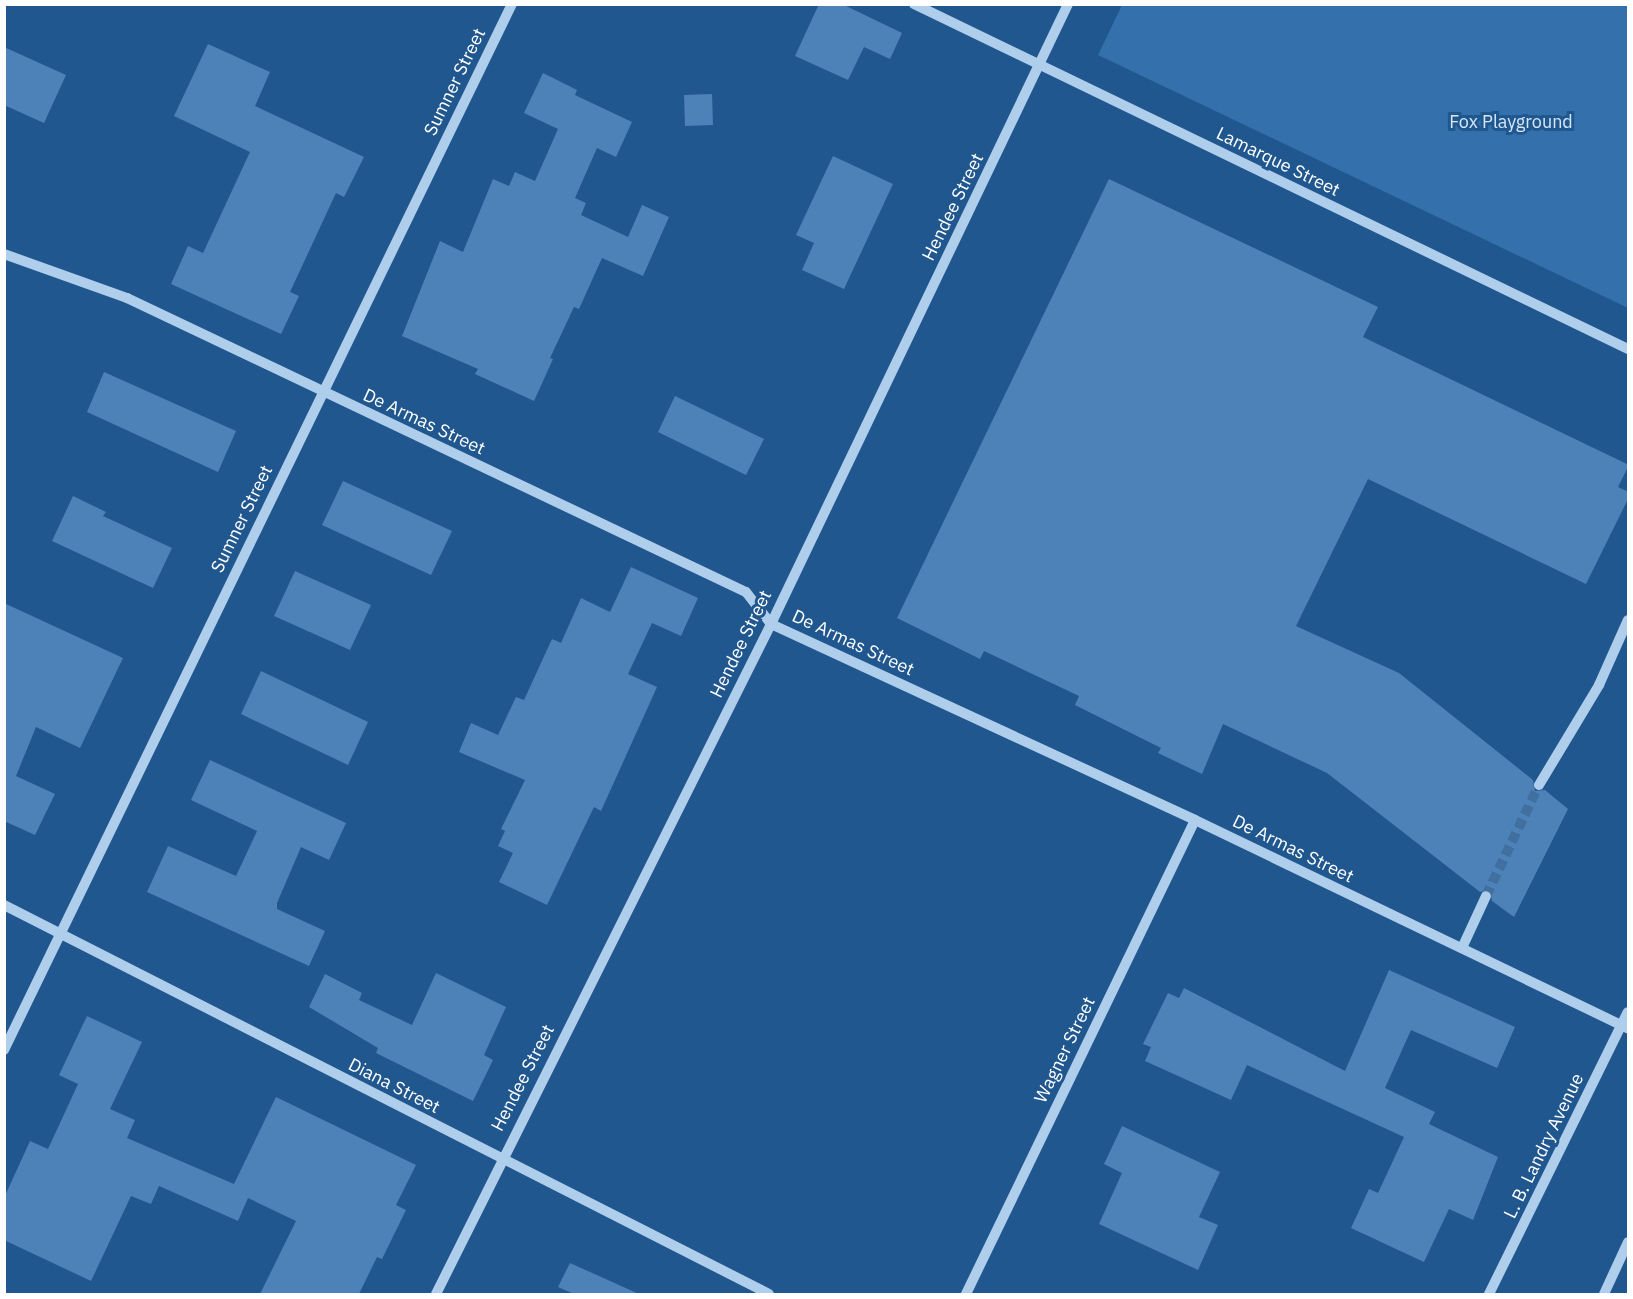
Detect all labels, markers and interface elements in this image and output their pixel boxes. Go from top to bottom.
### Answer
street label: Sumner Street [420,25,490,139]
park label: Fox Playground [1449,111,1573,133]
street label: Lamarque Street [1213,123,1343,201]
street label: Hendee Street [918,150,988,264]
street label: De Armas Street [360,384,488,460]
street label: Sumner Street [207,462,277,576]
street label: Hendee Street [706,587,776,701]
street label: De Armas Street [789,605,917,681]
street label: De Armas Street [1229,810,1357,888]
street label: Wagner Street [1030,993,1100,1107]
street label: Hendee Street [487,1021,559,1135]
street label: Diana Street [345,1054,443,1118]
street label: L. B. Landry Avenue [1500,1070,1588,1222]

